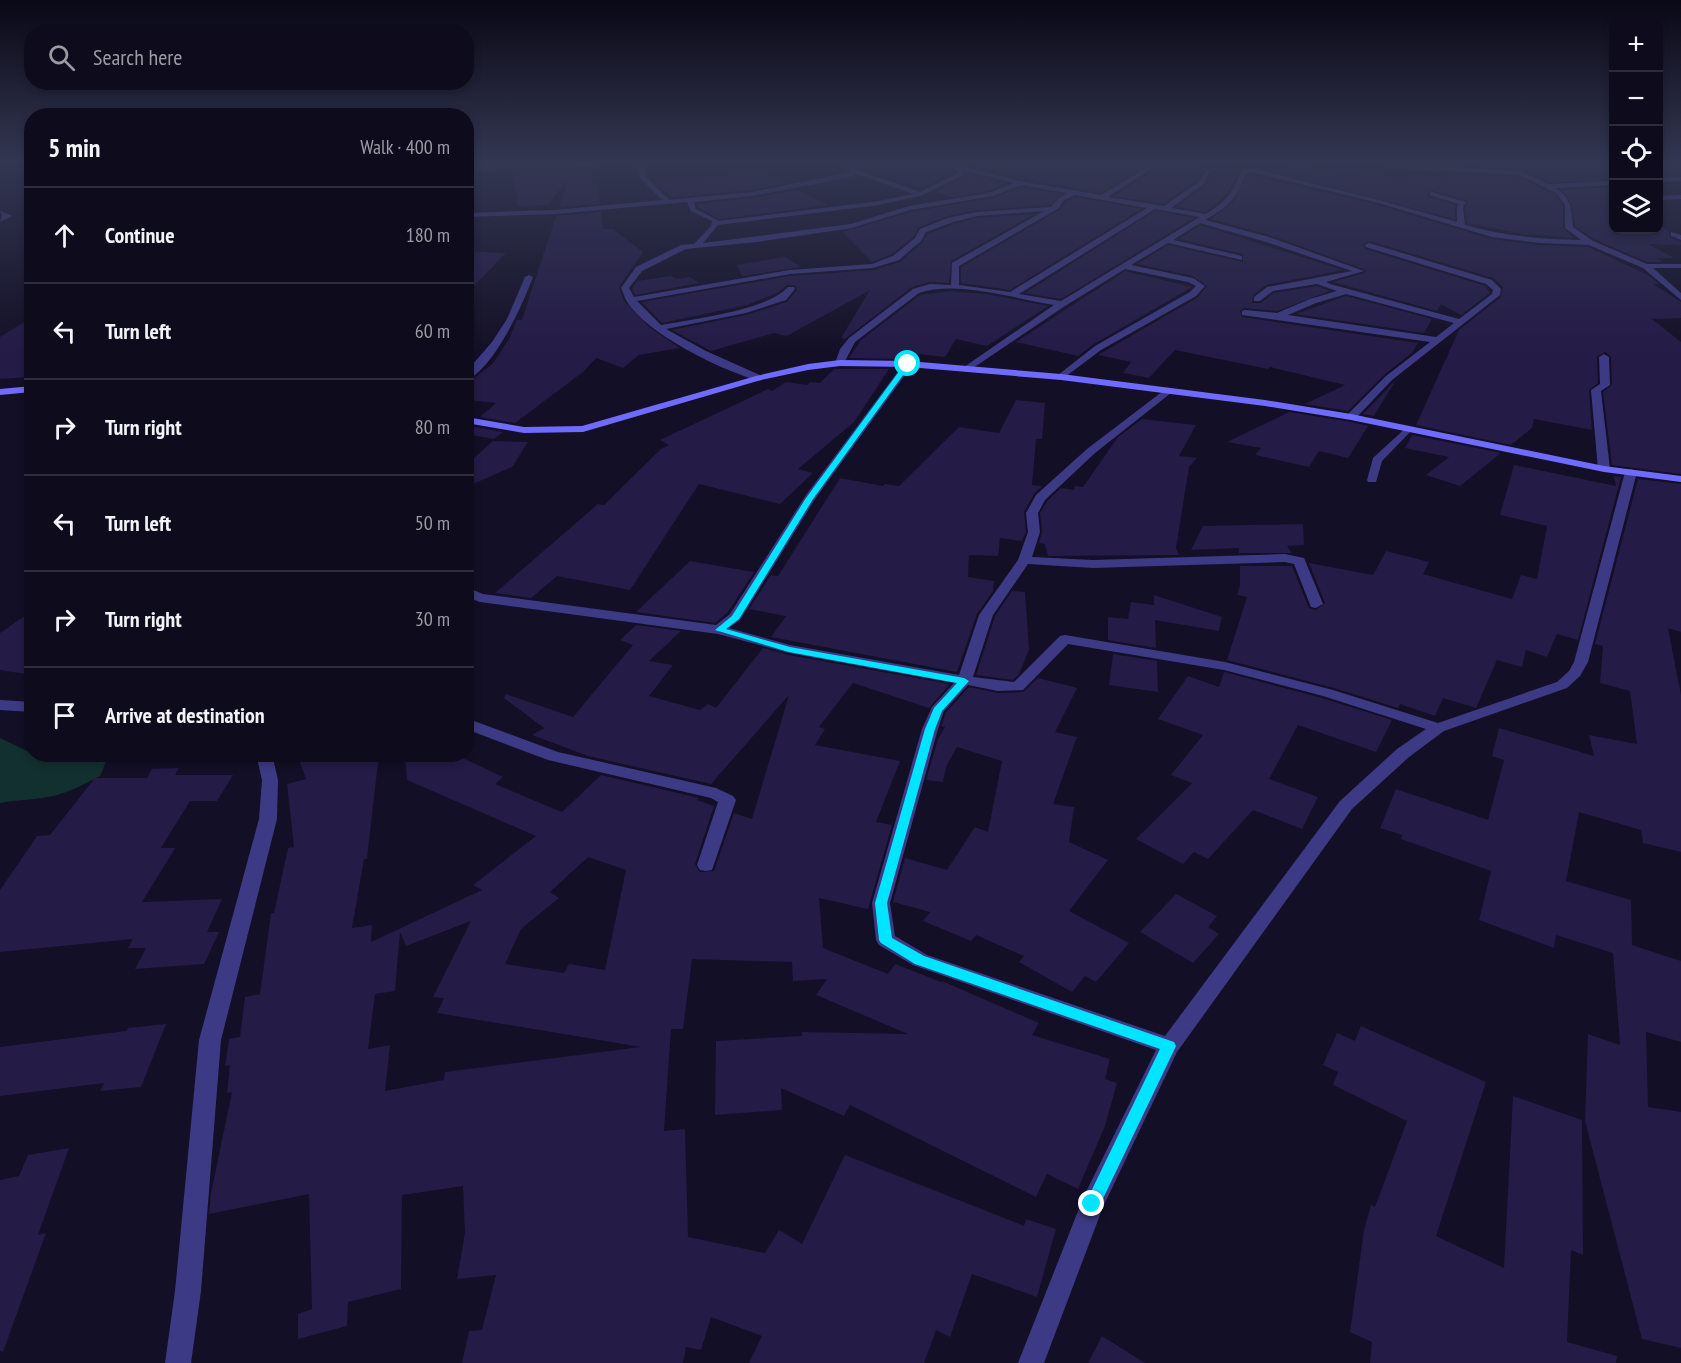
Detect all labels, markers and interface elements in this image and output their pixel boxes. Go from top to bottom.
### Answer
map controls [1609,18,1663,234]
button: + [1609,18,1663,72]
search box [24,24,474,90]
icon: search [45,41,78,74]
text: Search here [93,43,182,71]
button: − [1609,72,1663,126]
button: locate [1609,126,1663,180]
text: 5 min [48,131,101,164]
text: Walk · 400 m [360,134,450,160]
button: layers [1609,180,1663,234]
icon: ahead [48,219,81,252]
text: Continue [105,221,175,249]
text: 180 m [406,222,450,248]
icon: left [48,315,81,348]
text: Turn left [105,317,171,345]
text: 60 m [415,318,450,344]
route start [894,350,920,376]
icon: right [48,411,81,444]
text: Turn right [105,413,182,441]
text: 80 m [415,414,450,440]
icon: left [48,507,81,540]
text: Turn left [105,509,171,537]
text: 50 m [415,510,450,536]
icon: right [48,603,81,636]
text: Turn right [105,605,182,633]
text: 30 m [415,606,450,632]
icon: arrive [48,699,81,732]
text: Arrive at destination [105,701,265,729]
route end [1078,1190,1104,1216]

